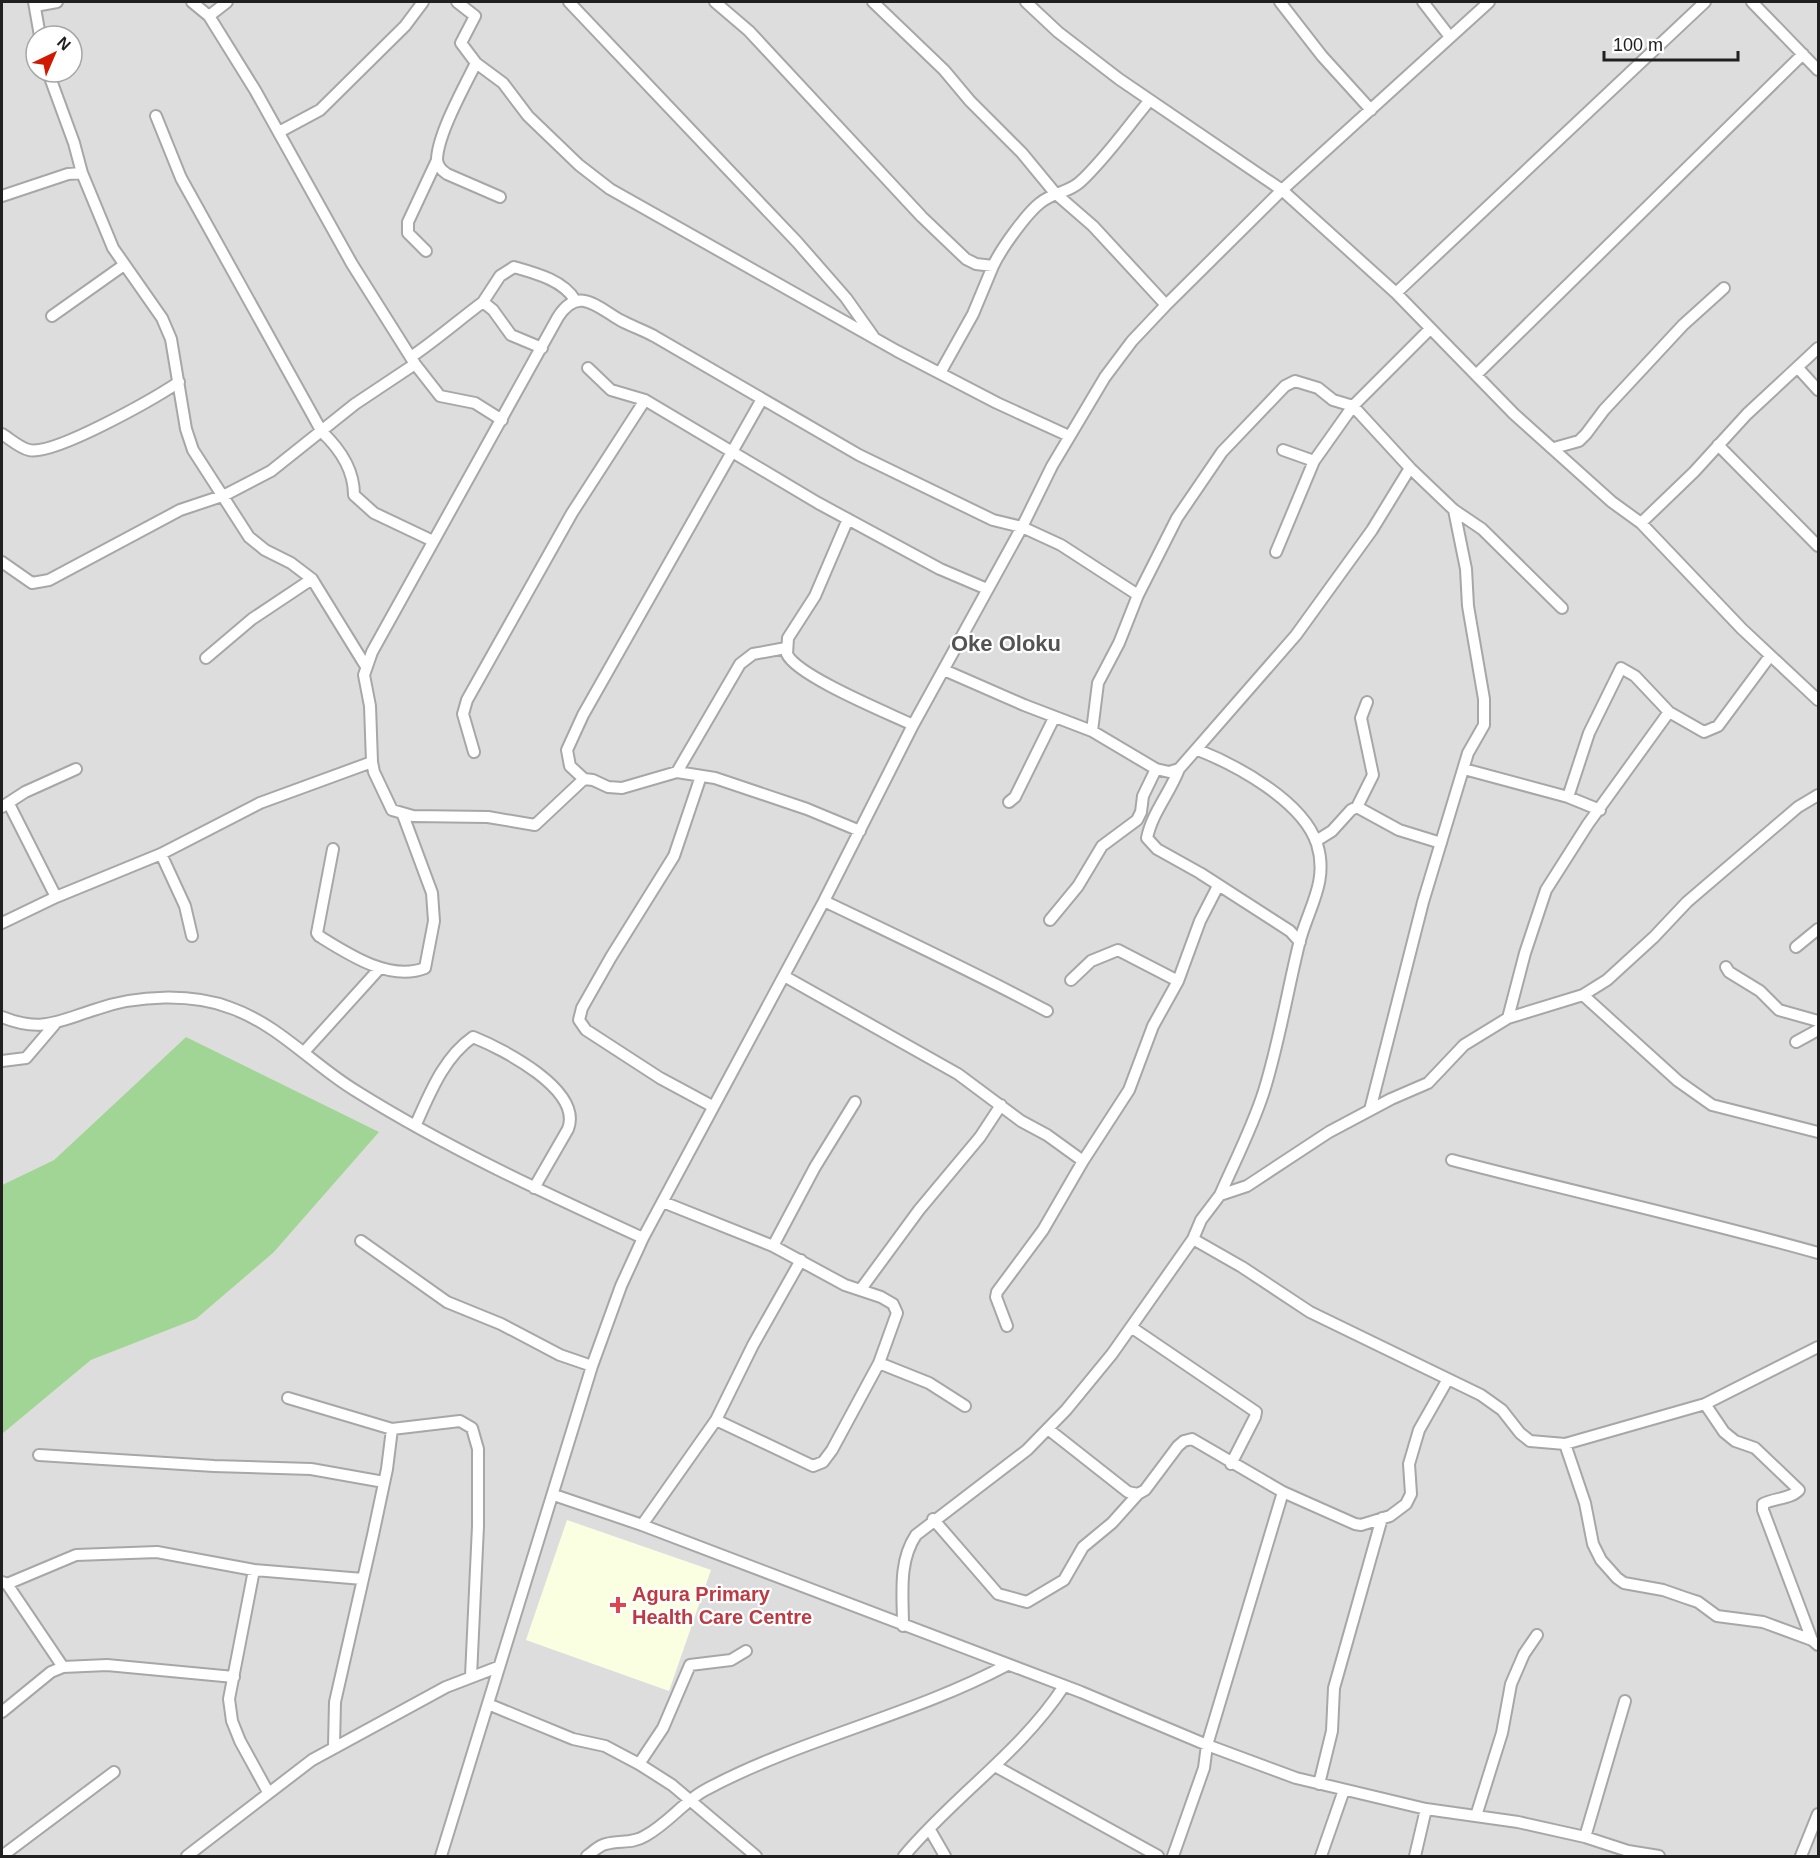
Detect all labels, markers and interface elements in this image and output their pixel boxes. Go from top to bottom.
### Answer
north arrow [24,24,84,84]
scale bar [1604,24,1738,62]
text: N [54,33,74,54]
text: 100 m [1613,35,1663,55]
district label: Oke Oloku [951,631,1061,656]
place label: Agura Primary Health Care Centre [632,1583,812,1628]
marker: Agura Primary Health Care Centre [609,1596,627,1614]

